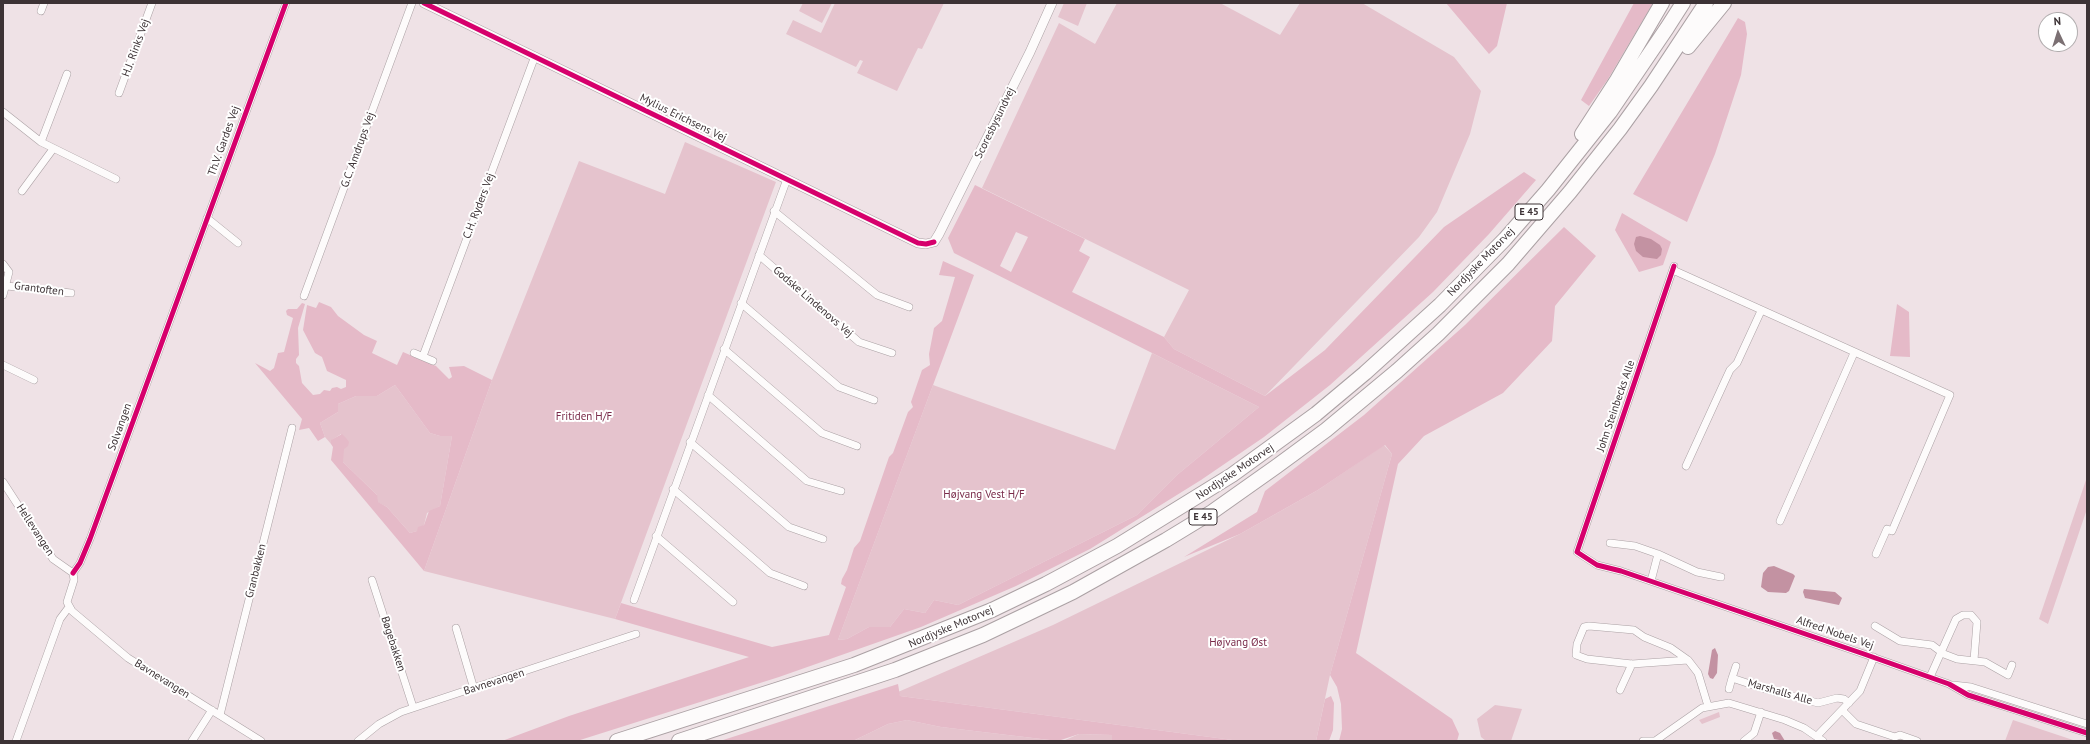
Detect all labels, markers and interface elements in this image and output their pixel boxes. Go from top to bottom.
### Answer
north arrow [2038,12,2078,52]
text: N [2053,14,2061,28]
street label: H.J. Rinks Vej [119,17,153,79]
street label: Scoresbysundvej [972,85,1018,161]
street label: Mylius Erichsens Vej [637,91,729,145]
street label: Th.V. Gardes Vej [205,104,243,178]
street label: G.C. Amdrups Vej [338,110,378,190]
street label: C.H. Ryders Vej [460,171,498,241]
road number: E 45 [1515,204,1543,220]
street label: Nordjyske Motorvej [1445,225,1517,299]
street label: Godske Lindenovs Vej [770,264,856,340]
street label: Grantoften [13,279,65,299]
street label: John Steinbecks Alle [1594,359,1638,453]
street label: Solvangen [105,402,135,452]
park label: Fritiden H/F [556,410,612,424]
street label: Nordjyske Motorvej [1194,441,1276,503]
park label: Højvang Vest H/F [943,488,1025,502]
street label: Hellevangen [13,502,57,558]
road number: E 45 [1189,509,1217,525]
street label: Granbakken [243,543,269,599]
street label: Nordjyske Motorvej [907,603,995,651]
street label: Alfred Nobels Vej [1795,614,1875,652]
street label: Bøgebakken [378,615,408,673]
park label: Højvang Øst [1209,636,1267,650]
street label: Bavnevangen [132,657,192,701]
street label: Bavnevangen [462,666,526,698]
street label: Marshalls Alle [1746,676,1814,708]

